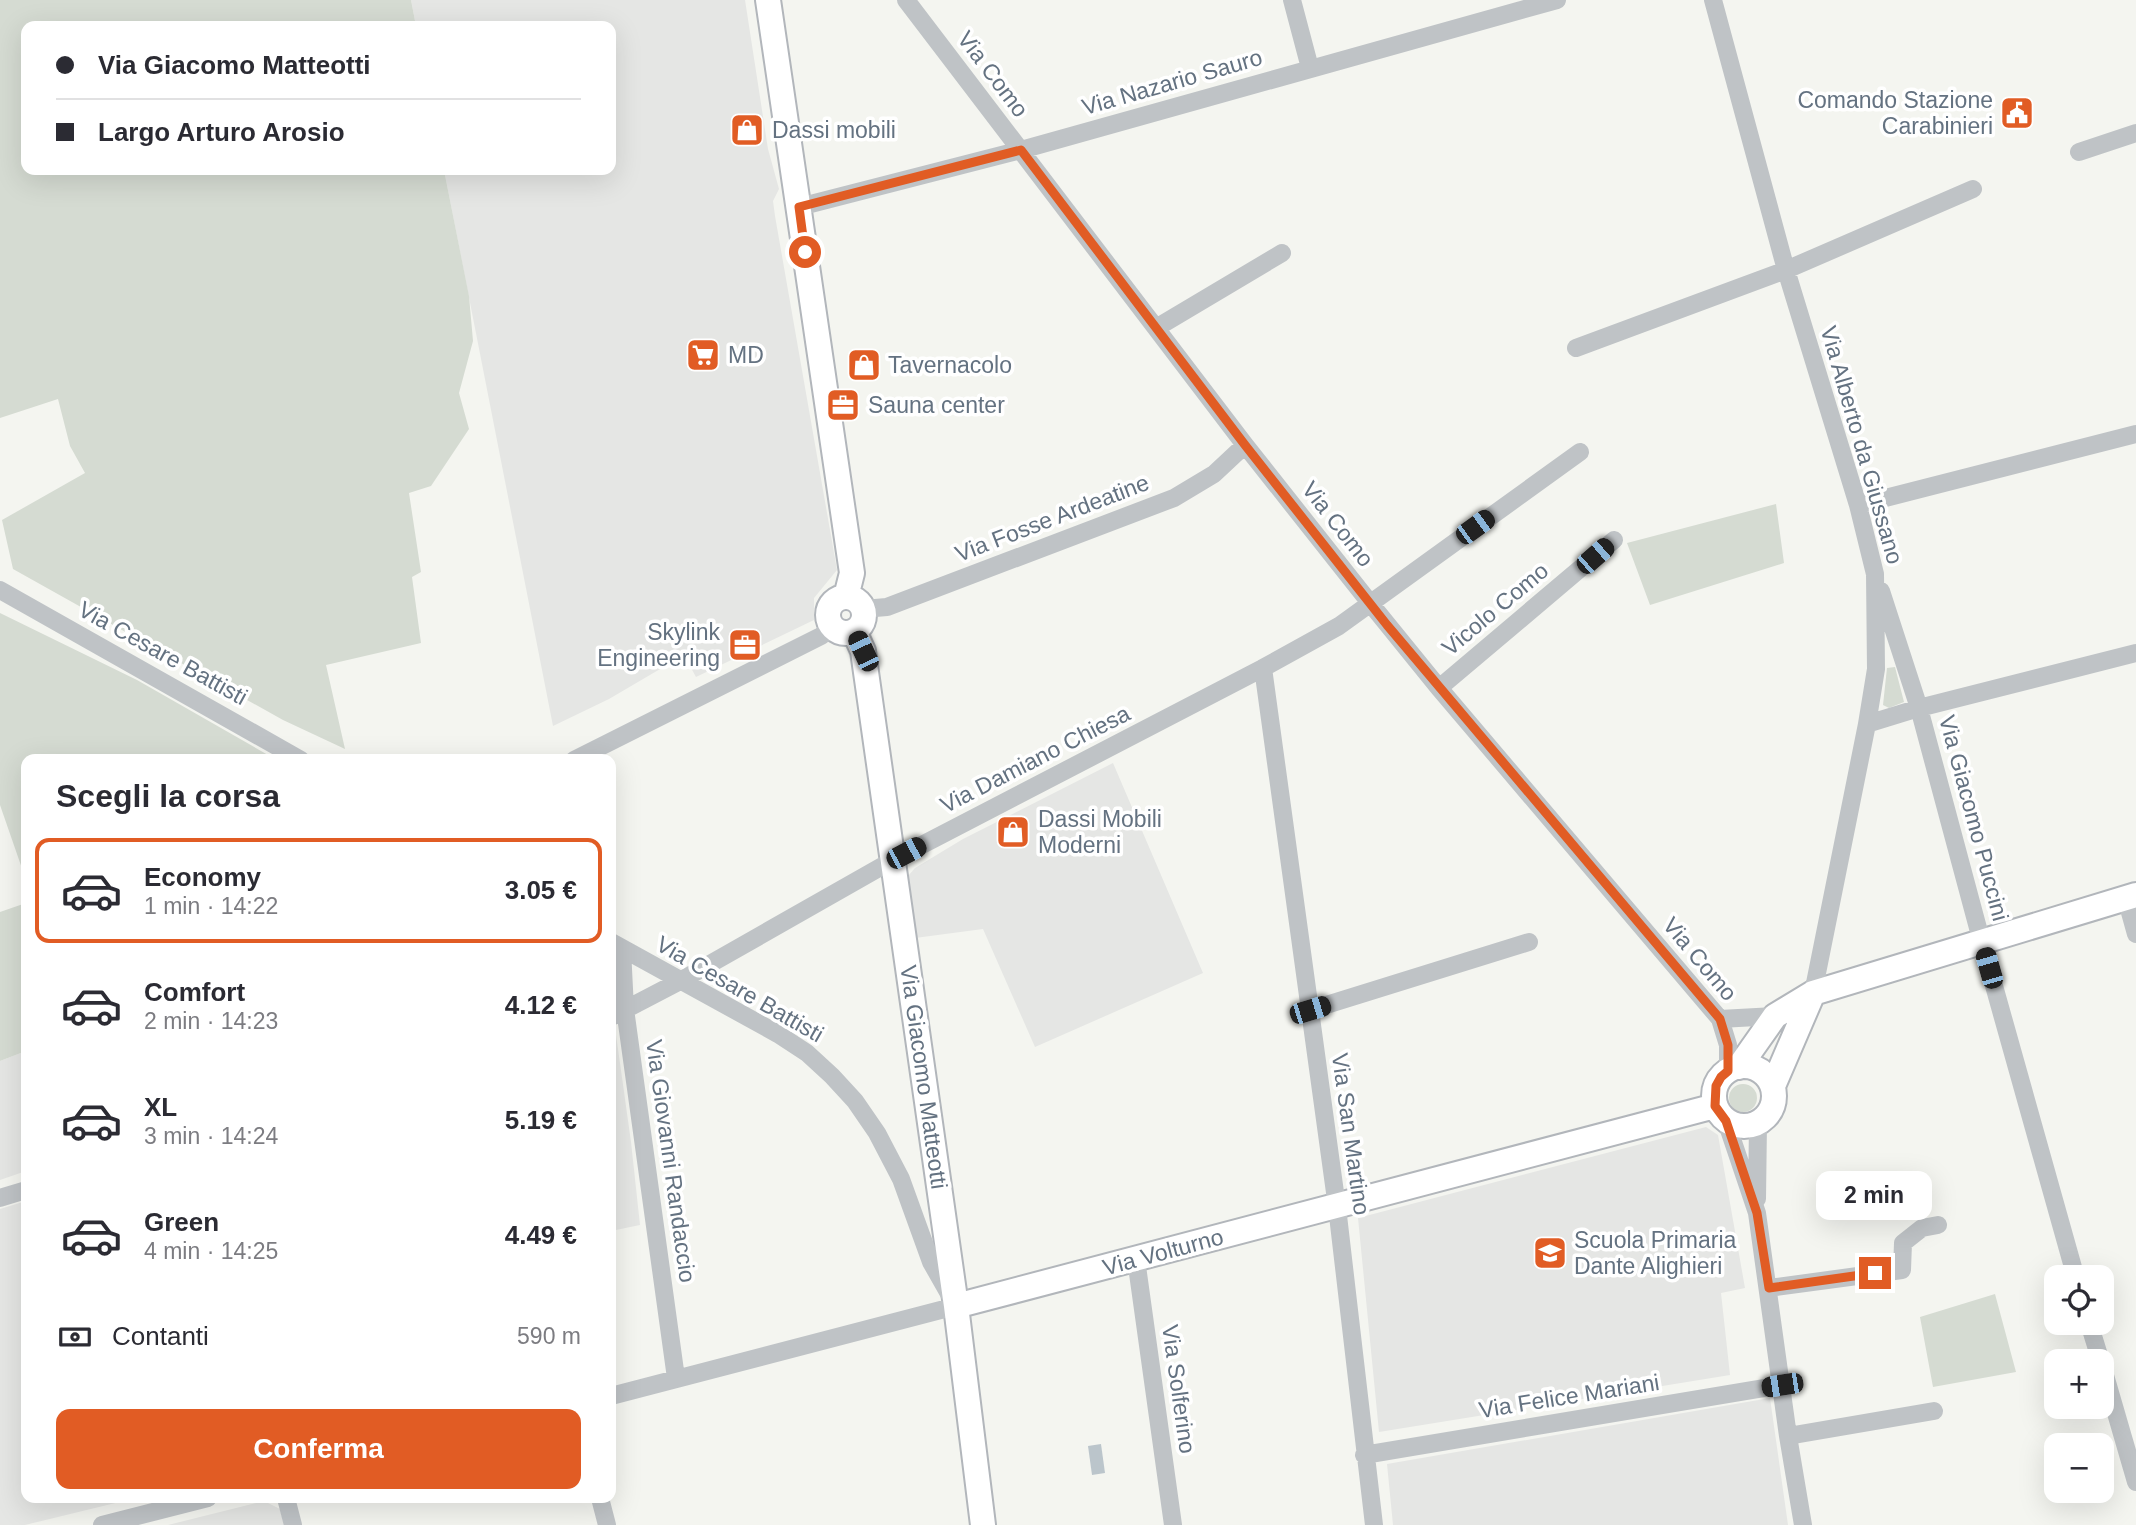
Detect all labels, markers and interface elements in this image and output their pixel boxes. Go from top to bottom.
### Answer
street label: Via Como [952,26,1034,122]
street label: Via Nazario Sauro [1079,44,1265,120]
text: Via Giacomo Matteotti [98,50,371,80]
place label: Comando Stazione Carabinieri [1797,87,1993,139]
public building icon: Comando Stazione Carabinieri [1998,94,2036,132]
shop icon: Dassi mobili [728,111,766,149]
text: Largo Arturo Arosio [98,117,345,147]
place label: Dassi mobili [772,117,896,143]
route start [789,236,821,268]
street label: Via Alberto da Giussano [1816,323,1908,567]
supermarket icon: MD [684,336,722,374]
place label: MD [728,342,764,368]
shop icon: Tavernacolo [845,346,883,384]
place label: Tavernacolo [888,352,1012,378]
office icon: Sauna center [824,386,862,424]
place label: Sauna center [868,392,1005,418]
street label: Via Fosse Ardeatine [951,469,1153,567]
street label: Via Como [1297,476,1379,572]
car [1452,506,1499,548]
car [1573,534,1618,578]
street label: Vicolo Como [1437,557,1553,661]
street label: Via Cesare Battisti [74,596,252,710]
place label: Skylink Engineering [597,619,720,671]
office icon: Skylink Engineering [726,626,764,664]
car [845,628,882,674]
street label: Via Damiano Chiesa [936,700,1134,818]
street label: Via Giacomo Puccini [1934,712,2014,924]
text: Scegli la corsa [56,778,280,814]
place label: Dassi Mobili Moderni [1038,806,1162,858]
shop icon: Dassi Mobili Moderni [994,813,1032,851]
car [883,834,930,872]
icon: car [60,859,123,922]
text: Economy [144,862,261,892]
text: 3.05 € [505,875,577,905]
text: 1 min · 14:22 [144,893,278,919]
street label: Via Como [1658,912,1742,1006]
street label: Via Cesare Battisti [652,931,828,1047]
car [1974,945,2005,991]
street label: Via Giacomo Matteotti [895,963,953,1191]
icon: car [60,974,123,1037]
text: Comfort [144,977,245,1007]
text: 4.12 € [505,990,577,1020]
car [1287,994,1334,1026]
text: 2 min · 14:23 [144,1008,278,1034]
street label: Via Giovanni Randaccio [641,1038,701,1284]
street label: Via San Martino [1327,1051,1375,1217]
icon: car [60,1089,123,1152]
text: XL [144,1092,177,1122]
text: 5.19 € [505,1105,577,1135]
text: 3 min · 14:24 [144,1123,278,1149]
callout: 2 min [1817,1172,1933,1220]
text: 2 min [1844,1182,1904,1208]
icon: car [60,1204,123,1267]
text: Green [144,1207,219,1237]
text: 4.49 € [505,1220,577,1250]
street label: Via Volturno [1100,1223,1226,1281]
place label: Scuola Primaria Dante Alighieri [1574,1227,1737,1279]
school or university icon: Scuola Primaria Dante Alighieri [1531,1234,1569,1272]
text: 4 min · 14:25 [144,1238,278,1264]
route end [1859,1257,1891,1289]
map controls [2044,1265,2114,1503]
button: locate [2044,1265,2114,1335]
icon: cash [56,1318,94,1356]
text: Contanti [112,1321,209,1351]
text: 590 m [517,1323,581,1349]
street label: Via Solferino [1157,1323,1201,1455]
button: + [2044,1349,2114,1419]
street label: Via Felice Mariani [1477,1369,1661,1423]
car [1760,1371,1805,1399]
button: Conferma [56,1409,581,1489]
button: − [2044,1433,2114,1503]

